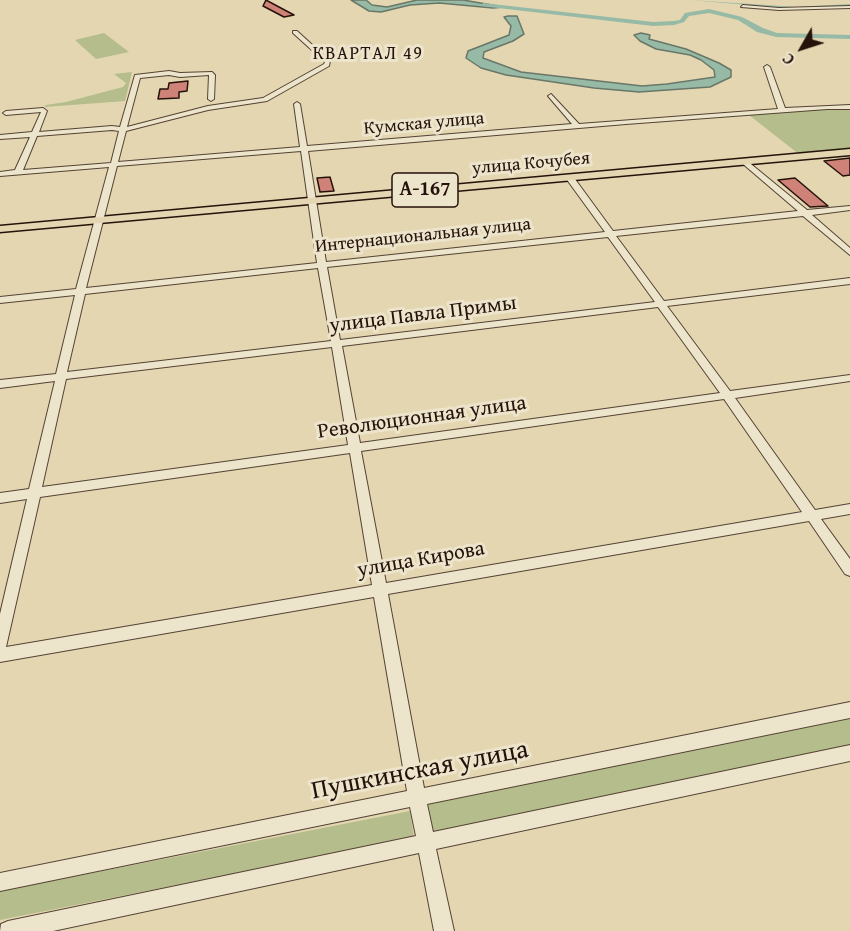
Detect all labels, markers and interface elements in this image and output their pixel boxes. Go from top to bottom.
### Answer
north arrow [772,18,832,78]
district label: КВАРТАЛ 49 [313,43,423,65]
text: С [776,48,800,70]
street label: Кумская улица [363,108,485,140]
street label: улица Кочубея [471,148,591,180]
road number: А-167 [392,173,458,207]
street label: Интернациональная улица [314,214,532,258]
street label: улица Павла Примы [328,291,518,339]
street label: Революционная улица [316,391,528,445]
street label: улица Кирова [355,536,487,584]
street label: Пушкинская улица [309,735,531,807]

